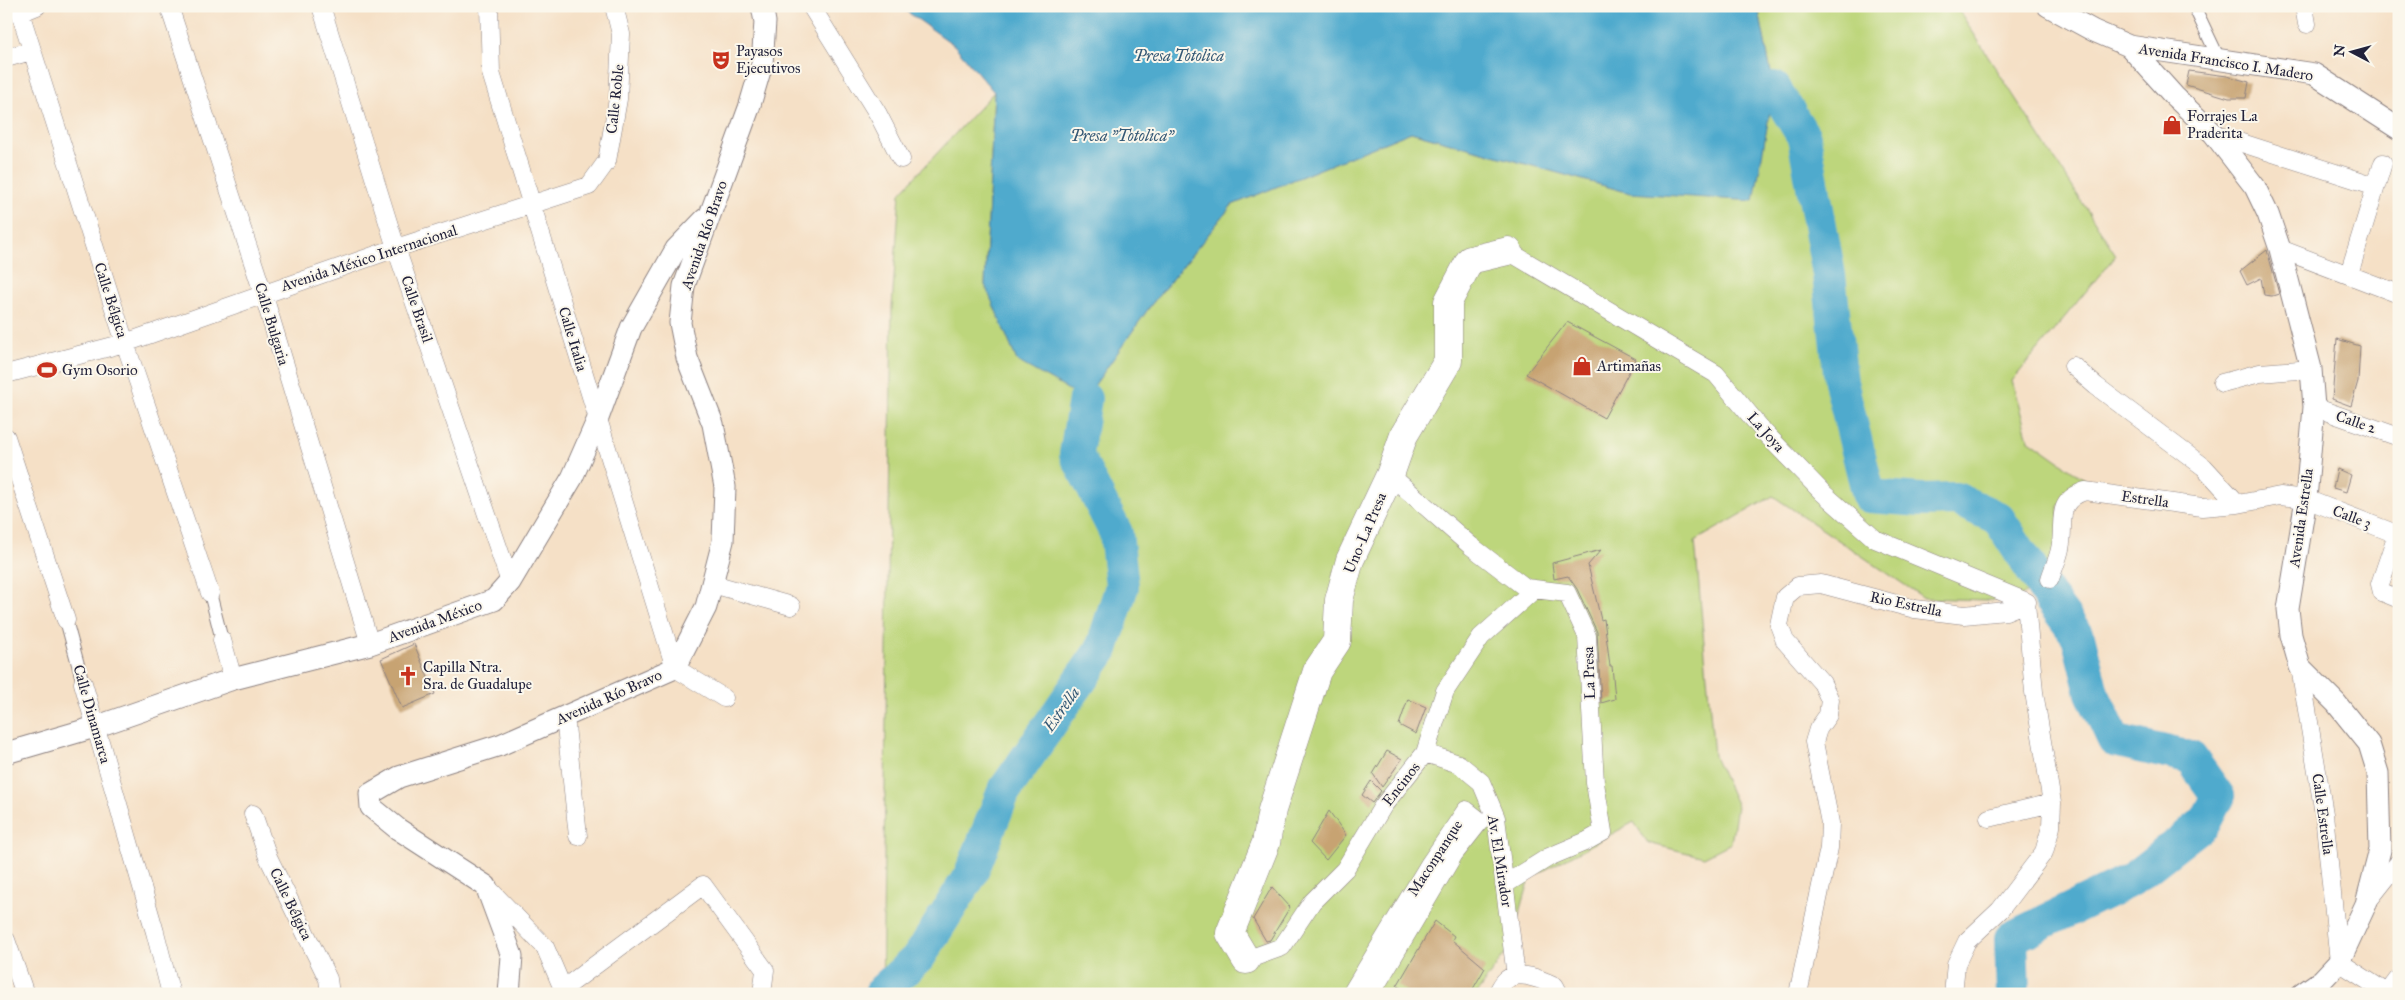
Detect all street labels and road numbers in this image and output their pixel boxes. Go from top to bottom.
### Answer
street label: Avenida Francisco I. Madero [2137,39,2315,85]
street label: Calle Roble [602,63,628,135]
street label: Avenida Río Bravo [677,178,731,293]
street label: Avenida México Internacional [278,221,460,295]
street label: Calle Bélgica [90,260,132,341]
street label: Calle Brasil [397,273,437,346]
street label: Calle Bulgaria [251,280,293,368]
street label: Calle Italia [555,305,592,374]
street label: Calle 2 [2333,407,2379,437]
street label: La Joya [1743,408,1789,457]
street label: Avenida Estrella [2285,467,2317,570]
street label: Estrella [2120,487,2171,511]
street label: Uno-La Presa [1340,489,1390,576]
street label: Calle 3 [2330,501,2374,533]
street label: Rio Estrella [1868,588,1944,621]
street label: Avenida México [385,596,485,647]
street label: La Presa [1579,646,1599,700]
street label: Calle Dinamarca [69,663,115,766]
street label: Avenida Río Bravo [552,665,665,729]
street label: Encinos [1378,759,1424,809]
street label: Calle Estrella [2308,772,2338,856]
street label: Av. El Mirador [1484,813,1516,909]
street label: Maconpanque [1404,817,1467,900]
street label: Calle Bélgica [266,865,316,944]

